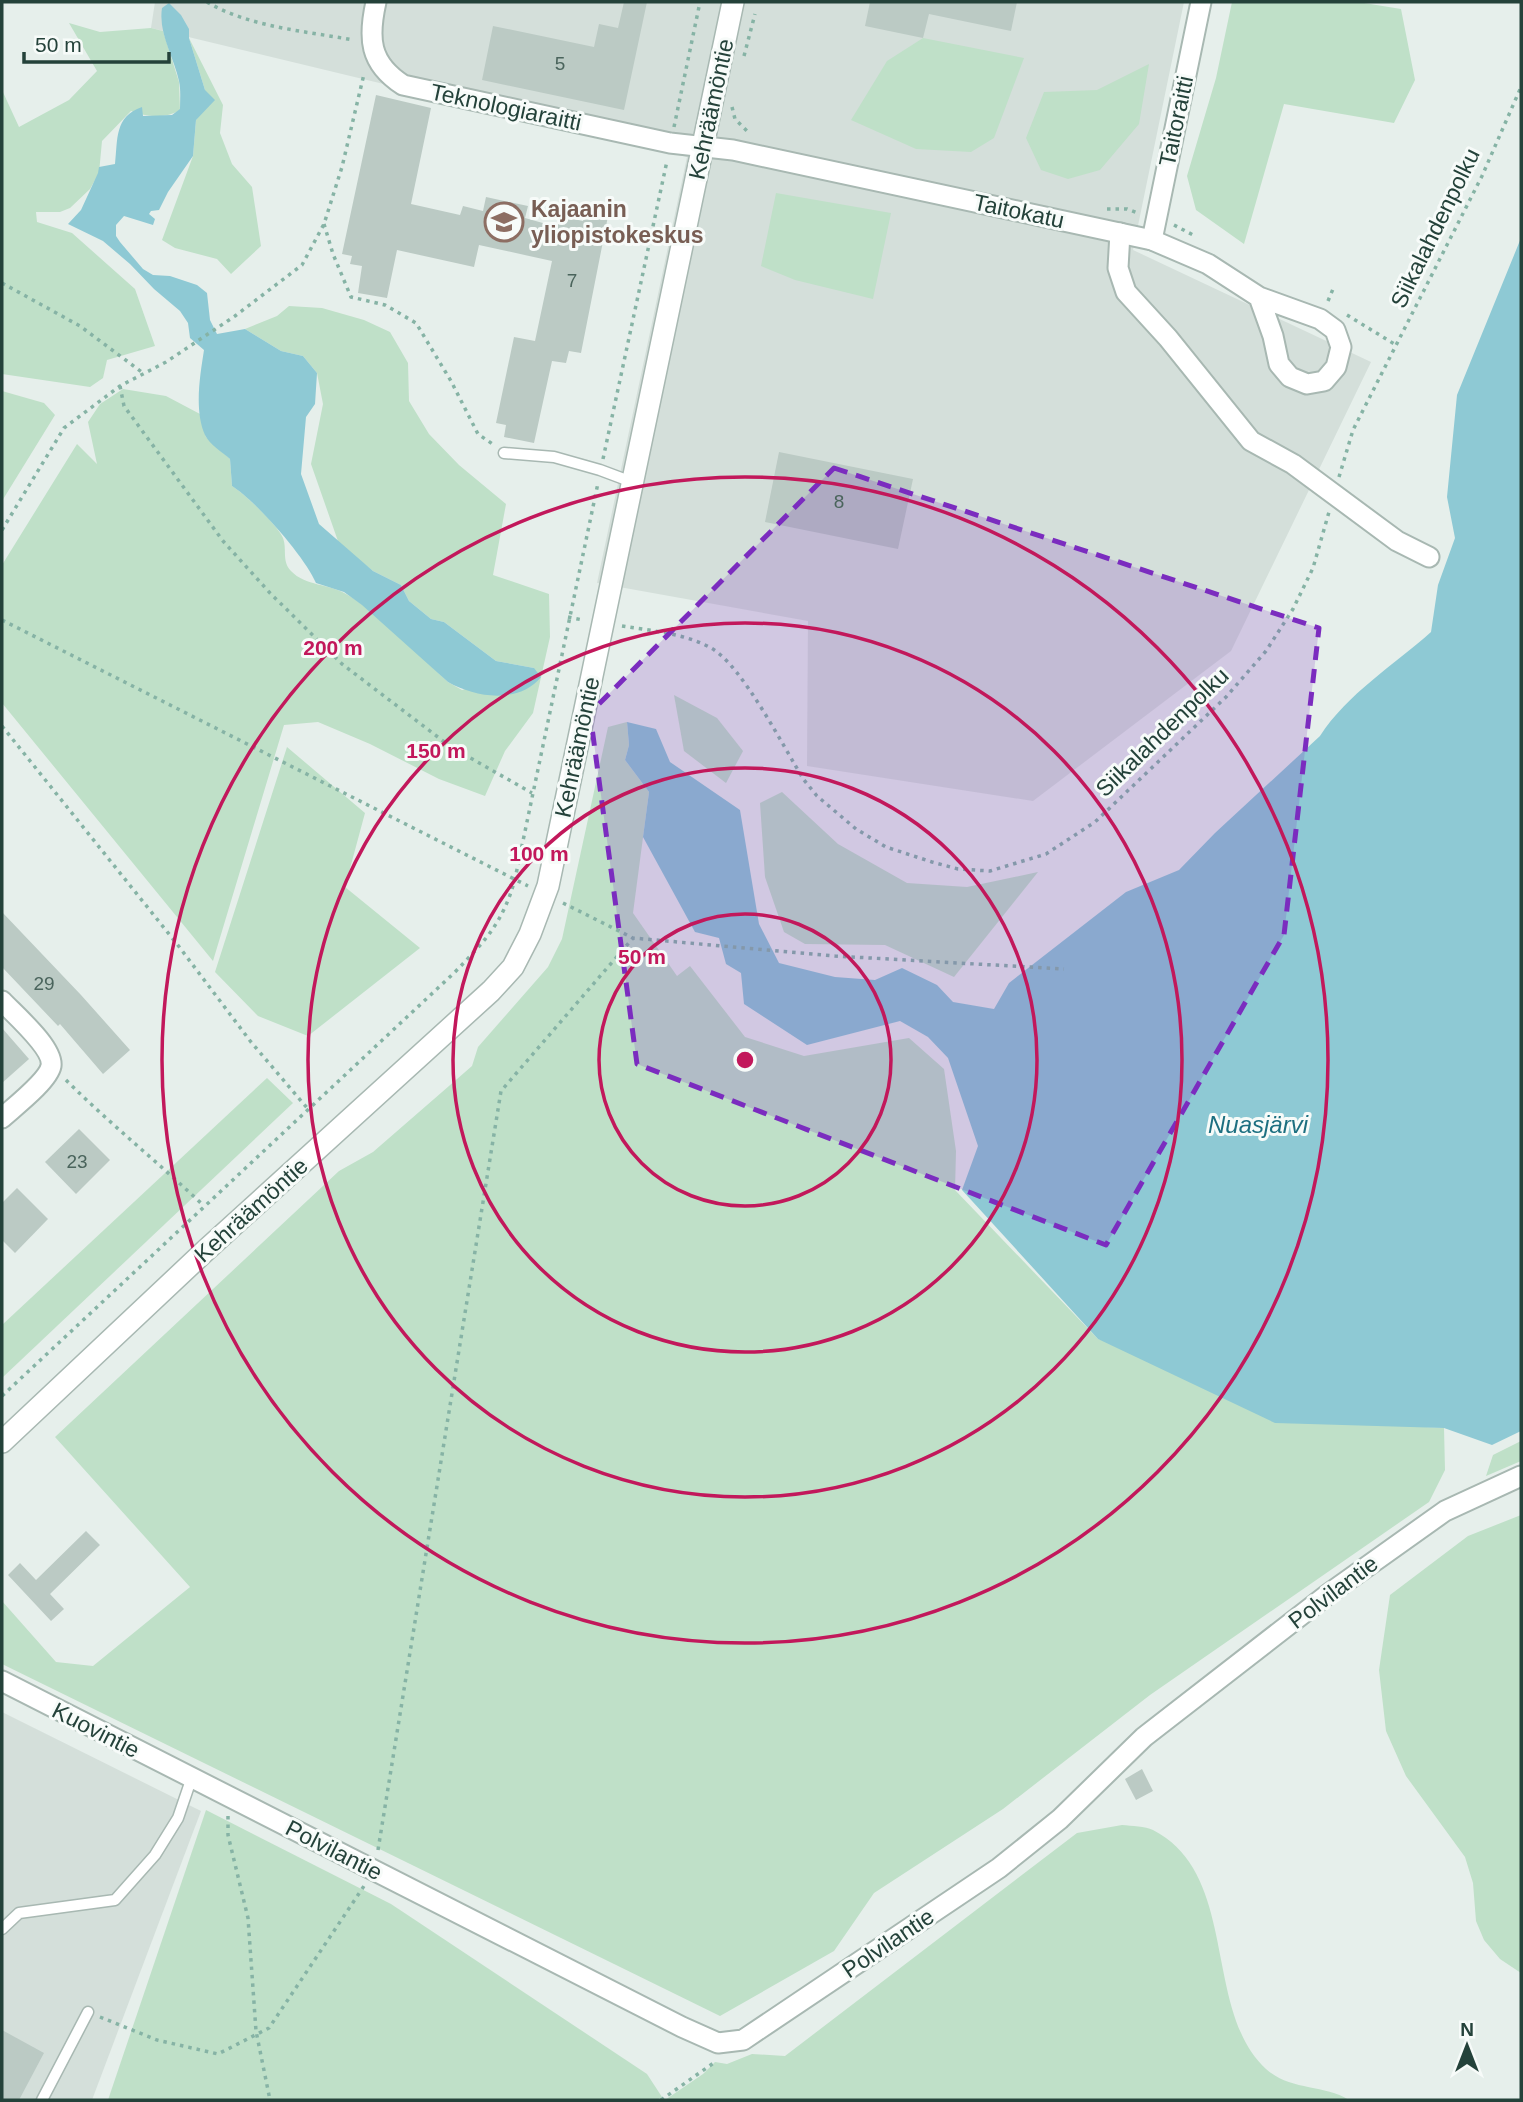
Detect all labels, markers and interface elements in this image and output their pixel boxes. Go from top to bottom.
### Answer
scale bar [24,21,170,65]
text: 50 m [35,33,82,56]
street label: Kehräämöntie [683,36,739,182]
house number: 5 [555,53,565,74]
street label: Taitoraitti [1154,73,1198,169]
street label: Teknologiaraitti [428,78,584,136]
street label: Siikalahdenpolku [1385,144,1485,312]
street label: Taitokatu [971,189,1067,233]
place label: Kajaanin yliopistokeskus [531,196,704,248]
school or university icon: Kajaanin yliopistokeskus [483,201,525,243]
house number: 7 [567,270,577,291]
house number: 8 [834,491,844,512]
text: 200 m [303,636,363,659]
street label: Siikalahdenpolku [1090,662,1234,802]
street label: Kehräämöntie [549,674,605,820]
text: 150 m [406,739,466,762]
text: 100 m [509,842,569,865]
text: 50 m [618,945,666,968]
house number: 29 [33,973,55,994]
centre of rings [733,1048,757,1072]
water label: Nuasjärvi [1208,1111,1309,1138]
house number: 23 [66,1151,88,1172]
street label: Kehräämöntie [189,1152,313,1268]
street label: Polvilantie [1283,1550,1383,1634]
street label: Kuovintie [48,1697,144,1763]
street label: Polvilantie [281,1815,387,1885]
street label: Polvilantie [837,1903,939,1983]
north arrow [1432,2011,1502,2081]
text: N [1460,2019,1474,2040]

